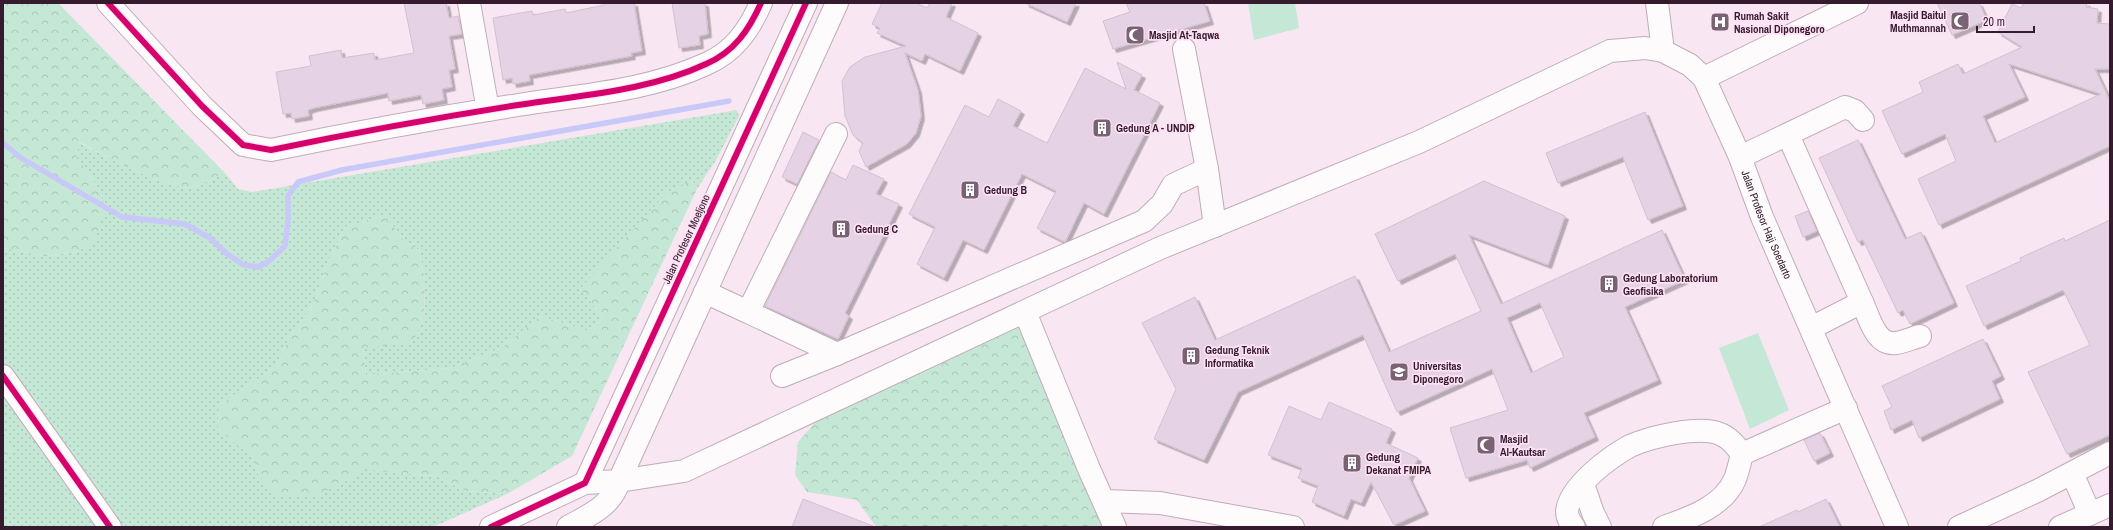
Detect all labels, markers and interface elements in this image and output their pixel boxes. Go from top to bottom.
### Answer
place label: Masjid Baitul Muthmannah [1890,8,1946,35]
scale bar [1977,8,2034,34]
place label: Rumah Sakit Nasional Diponegoro [1734,9,1825,36]
mosque icon: Masjid Baitul Muthmannah [1949,10,1971,32]
hospital icon: Rumah Sakit Nasional Diponegoro [1709,11,1731,33]
text: 20 m [1983,14,2005,30]
mosque icon: Masjid At-Taqwa [1124,24,1146,46]
place label: Masjid At-Taqwa [1149,28,1219,42]
building icon: Gedung A - UNDIP [1091,117,1113,139]
place label: Gedung A - UNDIP [1116,121,1195,135]
street label: Jalan Profesor Haji Soedarto [1738,168,1795,281]
building icon: Gedung B [959,179,981,201]
place label: Gedung B [984,183,1028,197]
street label: Jalan Profesor Moeljono [659,192,713,286]
building icon: Gedung C [830,218,852,240]
place label: Gedung C [855,222,899,236]
place label: Gedung Laboratorium Geofisika [1623,271,1718,298]
building icon: Gedung Laboratorium Geofisika [1598,273,1620,295]
place label: Gedung Teknik Informatika [1205,343,1270,370]
building icon: Gedung Teknik Informatika [1180,345,1202,367]
place label: Universitas Diponegoro [1413,359,1464,386]
school or university icon: Universitas Diponegoro [1388,361,1410,383]
place label: Masjid Al-Kautsar [1500,432,1546,459]
mosque icon: Masjid Al-Kautsar [1475,434,1497,456]
place label: Gedung Dekanat FMIPA [1366,450,1431,477]
building icon: Gedung Dekanat FMIPA [1341,452,1363,474]

